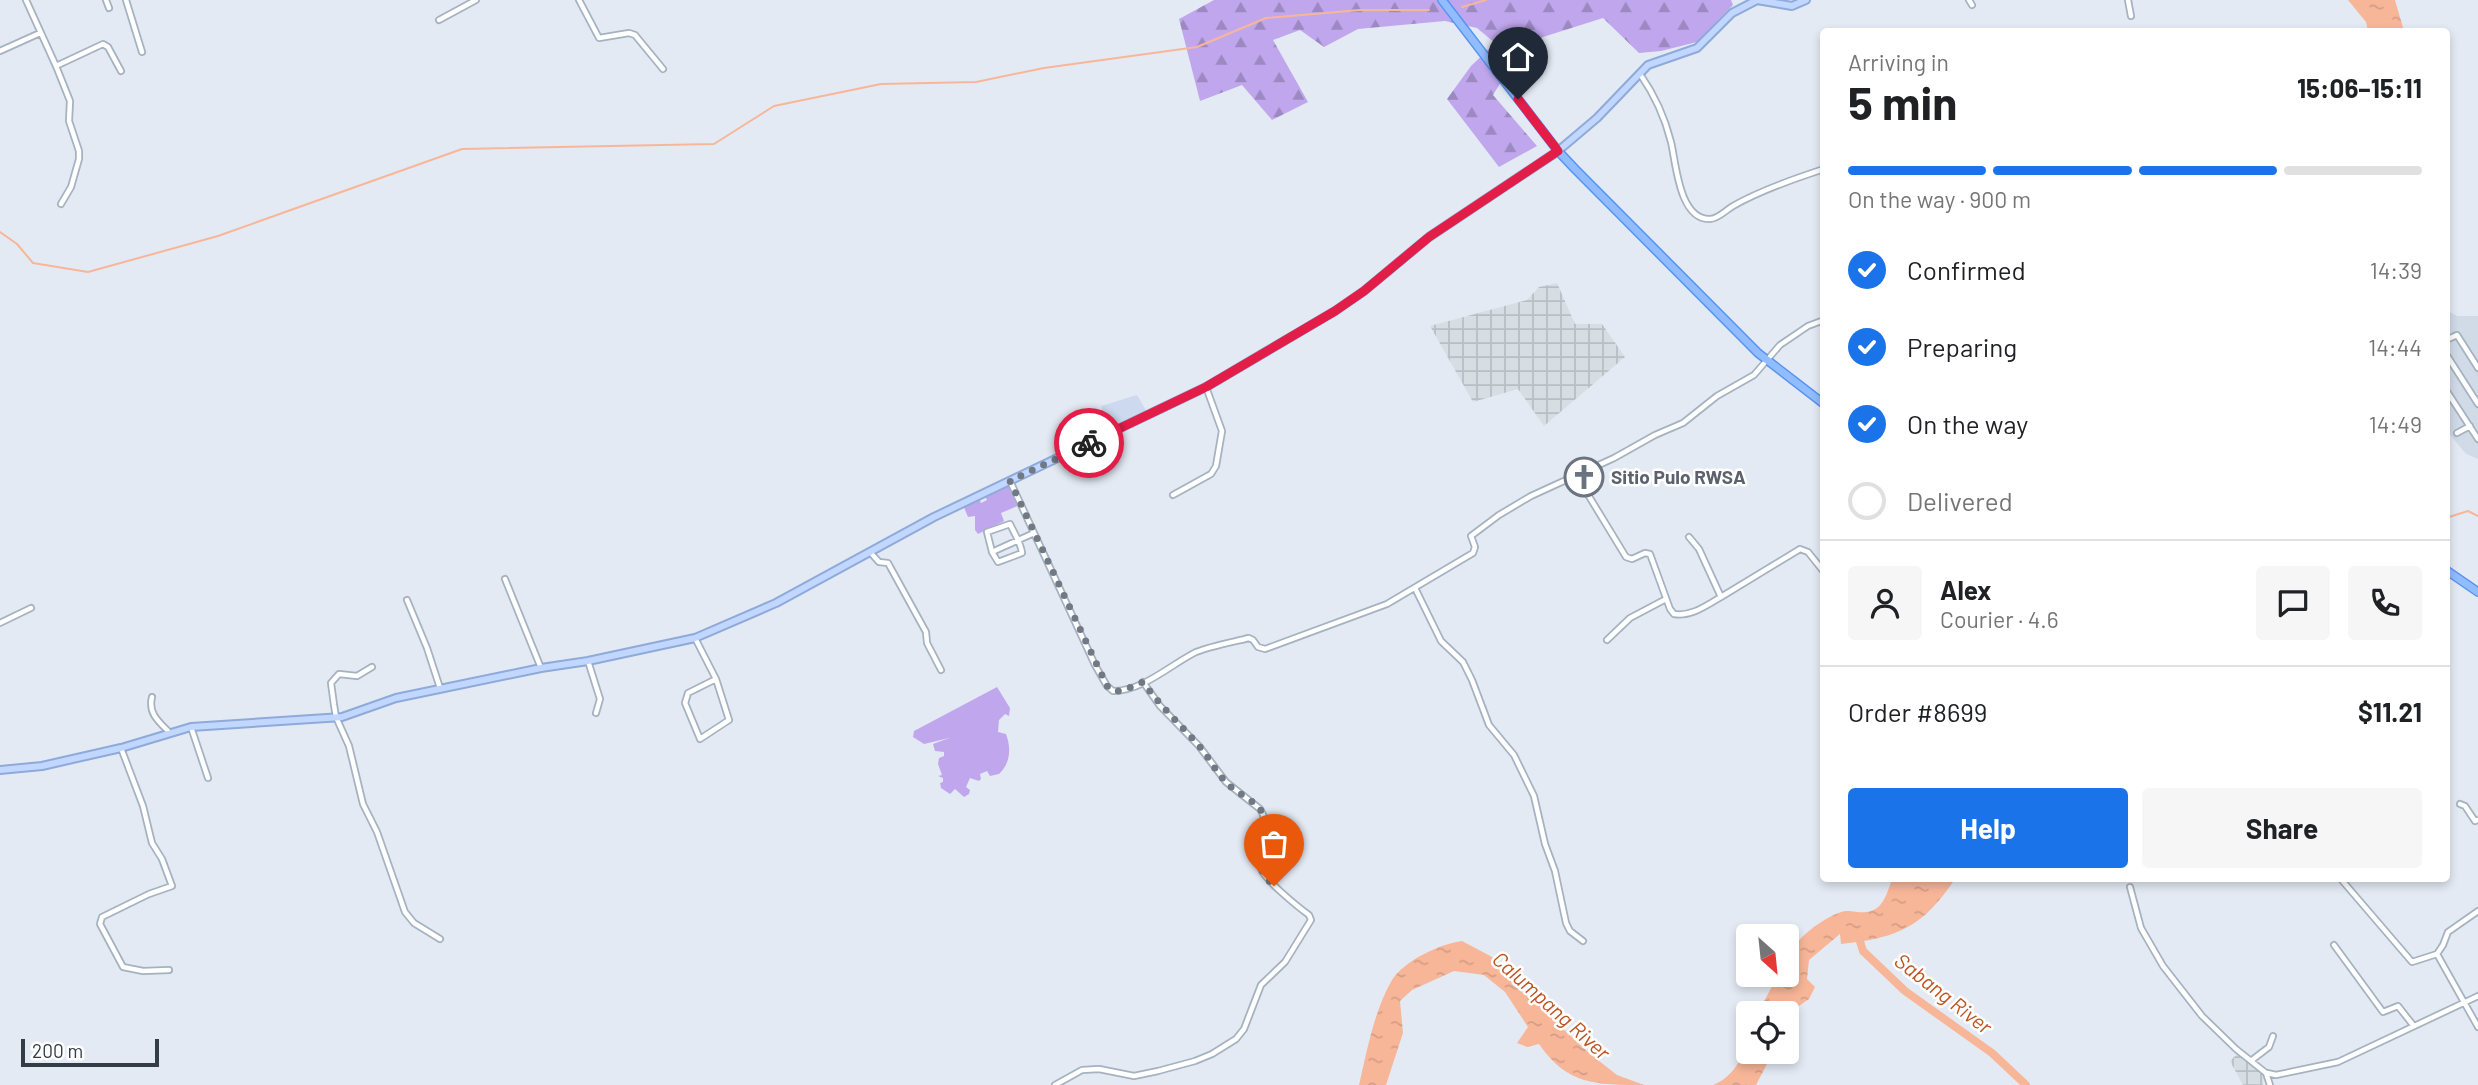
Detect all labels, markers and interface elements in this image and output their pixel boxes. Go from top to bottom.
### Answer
pin [1488,27,1548,99]
icon: home [1499,38,1537,76]
text: Arriving in [1848,48,1949,76]
text: 15:06–15:11 [2297,72,2422,103]
text: 5 min [1848,74,1957,129]
text: On the way · 900 m [1848,185,2031,213]
icon: check [1848,251,1886,289]
text: Confirmed [1907,254,2026,285]
text: 14:39 [2370,256,2422,284]
icon: check [1848,328,1886,366]
text: Preparing [1907,331,2017,362]
text: 14:44 [2368,333,2422,361]
icon: check [1848,405,1886,443]
courier [1054,408,1124,478]
text: On the way [1907,408,2028,439]
text: 14:49 [2369,410,2422,438]
icon: bike [1070,424,1108,462]
church icon: Sitio Pulo RWSA [1563,456,1605,498]
place label: Sitio Pulo RWSA [1611,465,1746,488]
text: Delivered [1907,485,2013,516]
button: person [1848,566,1922,640]
button: chat [2256,566,2330,640]
button: phone [2348,566,2422,640]
text: Alex [1940,574,1991,605]
text: Courier · 4.6 [1940,605,2059,633]
text: Order #8699 [1848,696,1987,727]
text: $11.21 [2358,696,2422,727]
button: Help [1848,788,2128,868]
button: Share [2142,788,2422,868]
pin [1244,814,1304,886]
icon: bag [1255,825,1293,863]
north arrow [1736,924,1799,987]
map controls [1736,924,1799,1064]
water label: Calumpang River [1488,946,1616,1065]
water label: Sabang River [1890,947,1998,1039]
button: locate [1736,1001,1799,1064]
scale bar [21,1036,159,1068]
text: 200 m [32,1039,83,1062]

